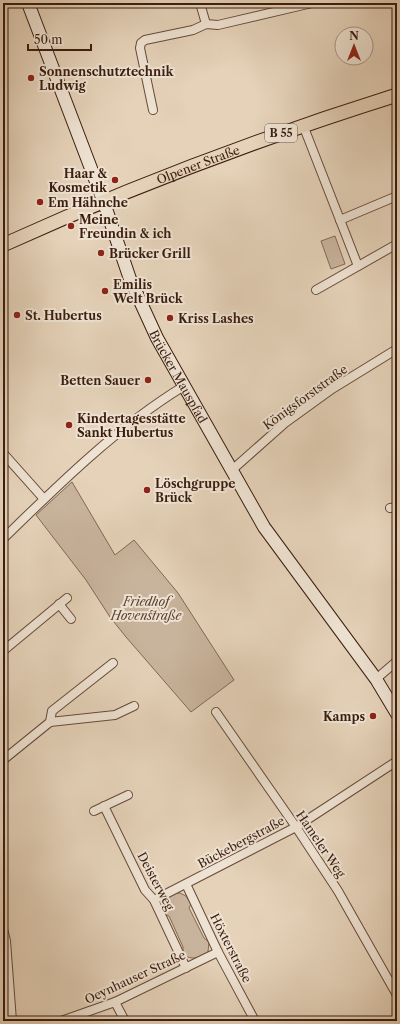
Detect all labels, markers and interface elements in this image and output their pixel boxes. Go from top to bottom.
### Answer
scale bar [28,26,91,52]
north arrow [334,26,374,66]
text: N [349,29,359,43]
text: 50 m [34,32,63,47]
place label: Sonnenschutztechnik Ludwig [39,64,174,93]
marker: Sonnenschutztechnik Ludwig [26,73,36,83]
road number: B 55 [265,124,297,142]
street label: Olpener Straße [154,142,242,187]
place label: Haar & Kosmetik [48,166,108,195]
marker: Haar & Kosmetik [110,175,120,185]
place label: Em Hähnche [48,195,128,210]
marker: Em Hähnche [35,197,45,207]
place label: Meine Freundin & ich [79,212,172,241]
marker: Meine Freundin & ich [66,221,76,231]
place label: Brücker Grill [109,246,191,261]
marker: Brücker Grill [96,248,106,258]
place label: Emilis Welt Brück [112,277,184,306]
marker: Emilis Welt Brück [100,286,110,296]
place label: St. Hubertus [25,308,102,323]
marker: St. Hubertus [12,310,22,320]
place label: Kriss Lashes [178,311,254,326]
marker: Kriss Lashes [165,313,175,323]
street label: Brücker Mauspfad [147,327,211,426]
street label: Königsforststraße [260,361,350,433]
place label: Betten Sauer [60,373,140,388]
marker: Betten Sauer [143,375,153,385]
place label: Kindertagesstätte Sankt Hubertus [77,411,186,440]
marker: Kindertagesstätte Sankt Hubertus [64,420,74,430]
place label: Löschgruppe Brück [155,476,235,505]
marker: Löschgruppe Brück [142,485,152,495]
park label: Friedhof Hovenstraße [110,594,182,623]
place label: Kamps [323,709,365,724]
marker: Kamps [368,711,378,721]
street label: Hameler Weg [293,808,349,881]
street label: Bückebergstraße [195,813,287,871]
street label: Deisterweg [134,849,178,913]
street label: Höxterstraße [207,911,255,985]
street label: Oeynhauser Straße [82,947,188,1007]

